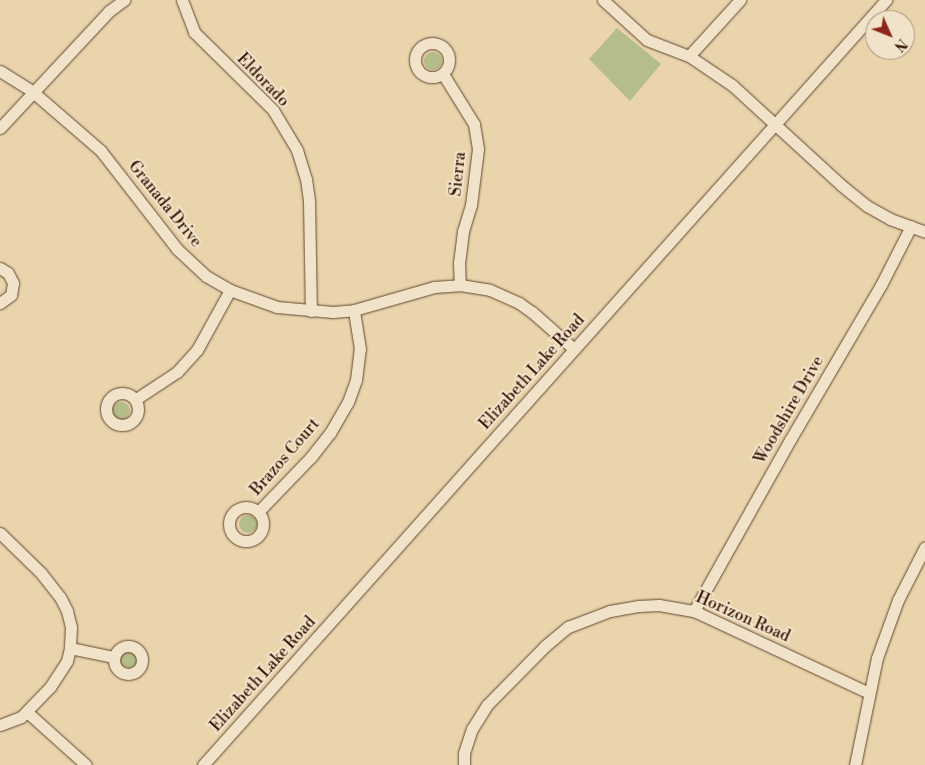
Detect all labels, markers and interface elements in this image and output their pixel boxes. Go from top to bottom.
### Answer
north arrow [865,10,915,60]
text: N [890,34,910,55]
street label: Eldorado [233,49,293,111]
street label: Sierra [446,151,470,197]
street label: Granada Drive [124,157,206,251]
street label: Elizabeth Lake Road [475,311,589,433]
street label: Woodshire Drive [750,353,828,467]
street label: Brazos Court [246,415,324,499]
street label: Horizon Road [693,588,793,646]
street label: Elizabeth Lake Road [206,613,320,735]

